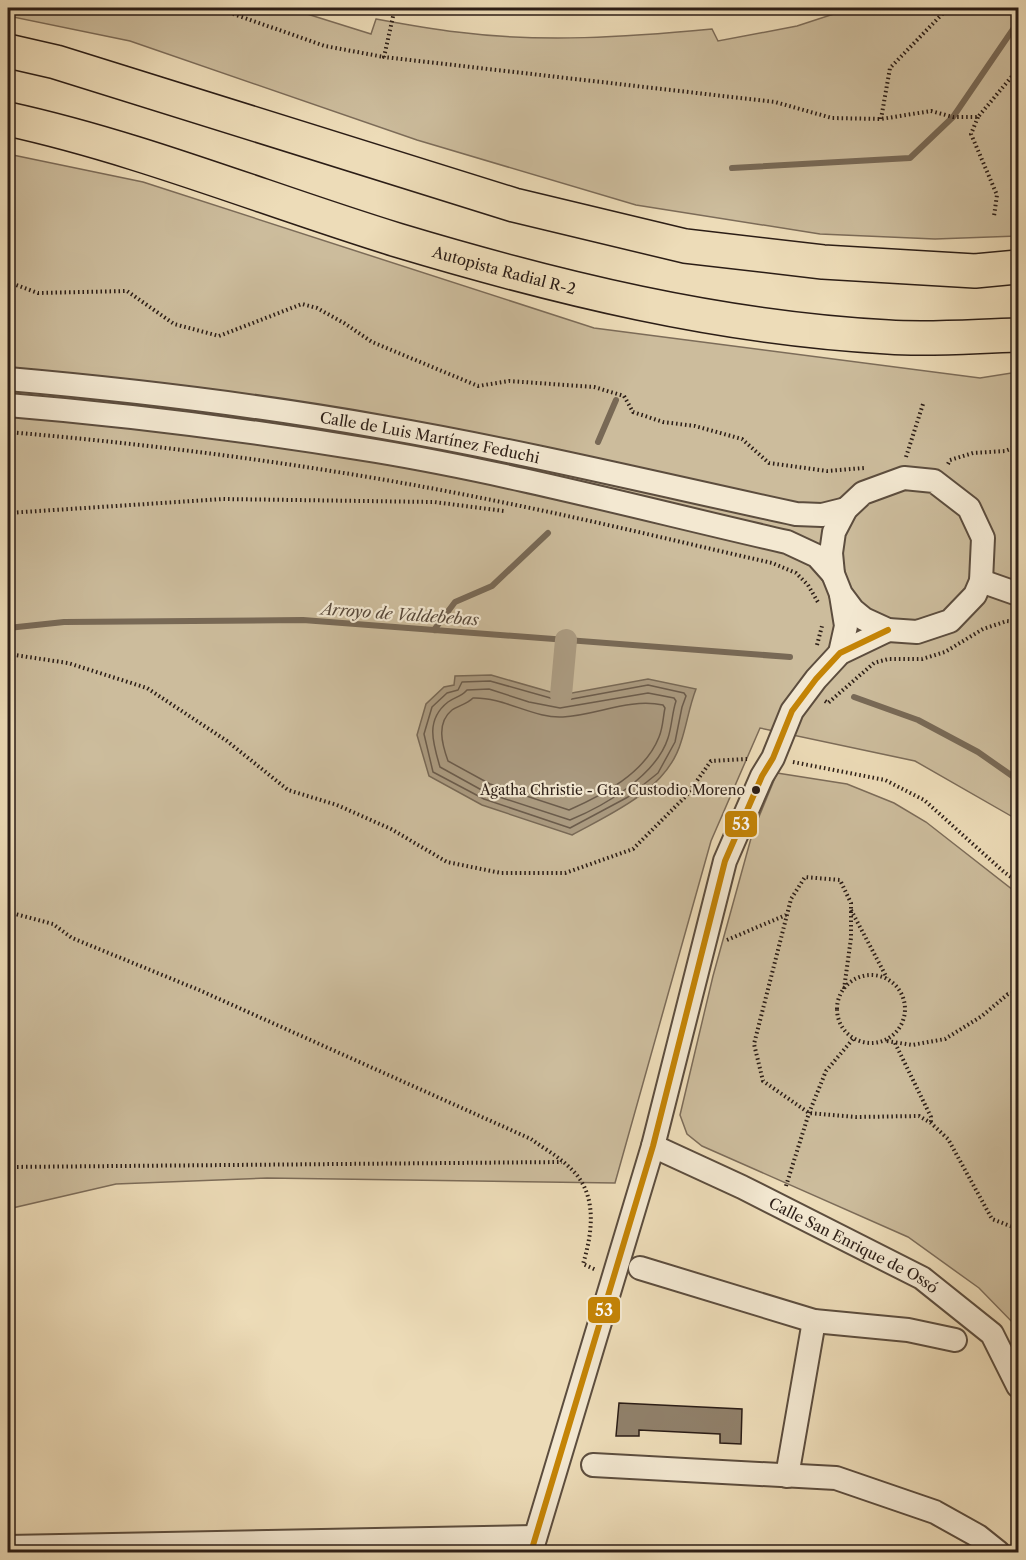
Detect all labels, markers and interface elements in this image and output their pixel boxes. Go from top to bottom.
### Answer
street label: Autopista Radial R-2 [430,241,578,298]
street label: Calle de Luis Martínez Feduchi [319,407,542,467]
water label: Arroyo de Valdebebas [317,598,480,629]
place label: Agatha Christie - Gta. Custodio Moreno [479,781,745,799]
marker: Agatha Christie - Gta. Custodio Moreno [750,784,762,796]
line badge: 53 [724,810,758,838]
text: 53 [732,814,750,834]
street label: Calle San Enrique de Ossó [766,1193,943,1297]
line badge: 53 [587,1296,621,1324]
text: 53 [595,1300,613,1320]

